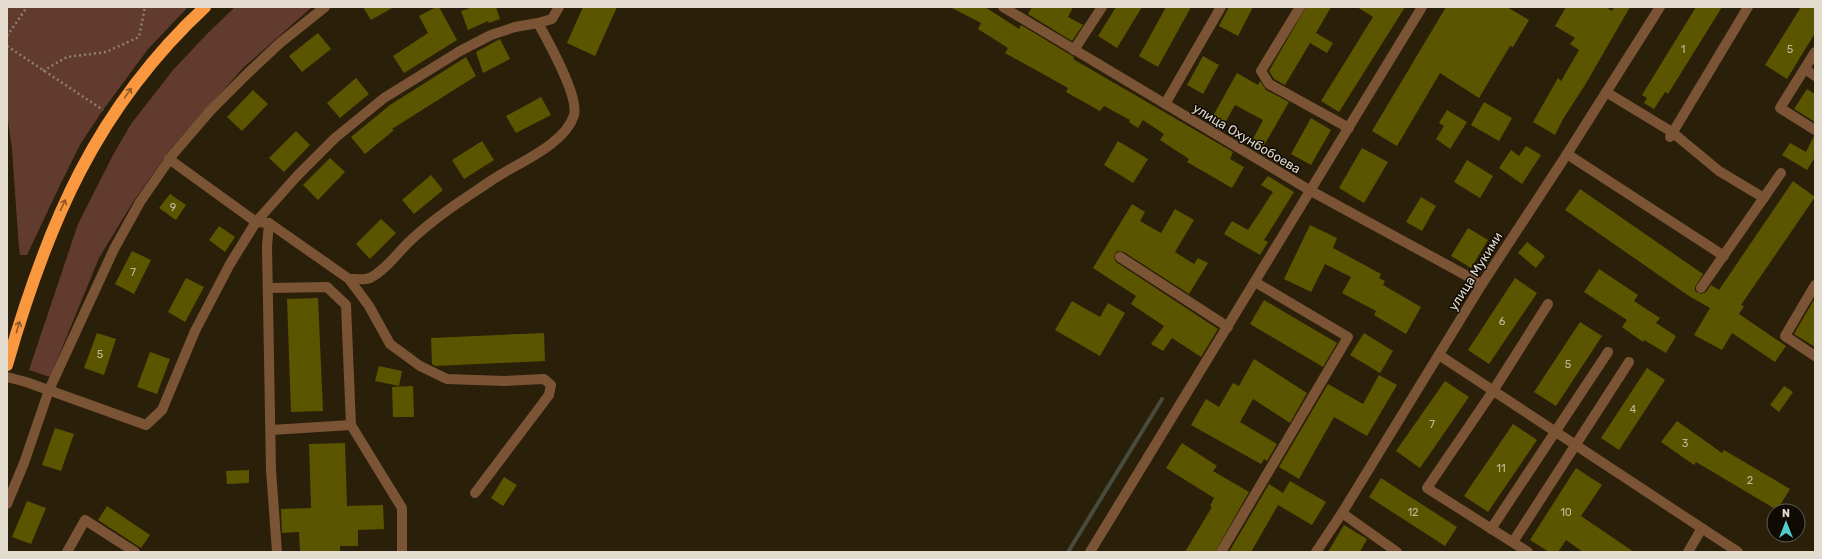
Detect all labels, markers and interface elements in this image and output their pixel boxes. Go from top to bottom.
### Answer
house number: 1 [1681,43,1685,56]
house number: 5 [1787,43,1794,56]
one-way arrow [124,88,132,99]
street label: улица Охунбобоева [1190,100,1303,177]
one-way arrow [59,199,67,211]
house number: 9 [170,201,176,214]
street label: улица Мукими [1445,229,1506,313]
house number: 7 [130,266,136,279]
house number: 6 [1499,315,1506,328]
one-way arrow [15,321,22,334]
house number: 5 [97,348,104,361]
house number: 5 [1565,358,1572,371]
house number: 4 [1630,403,1637,416]
house number: 7 [1429,418,1435,431]
house number: 3 [1682,437,1689,450]
house number: 11 [1496,462,1506,475]
house number: 2 [1747,474,1753,487]
north arrow [1766,503,1806,543]
house number: 12 [1407,506,1419,519]
house number: 10 [1560,506,1572,519]
text: N [1782,507,1790,520]

